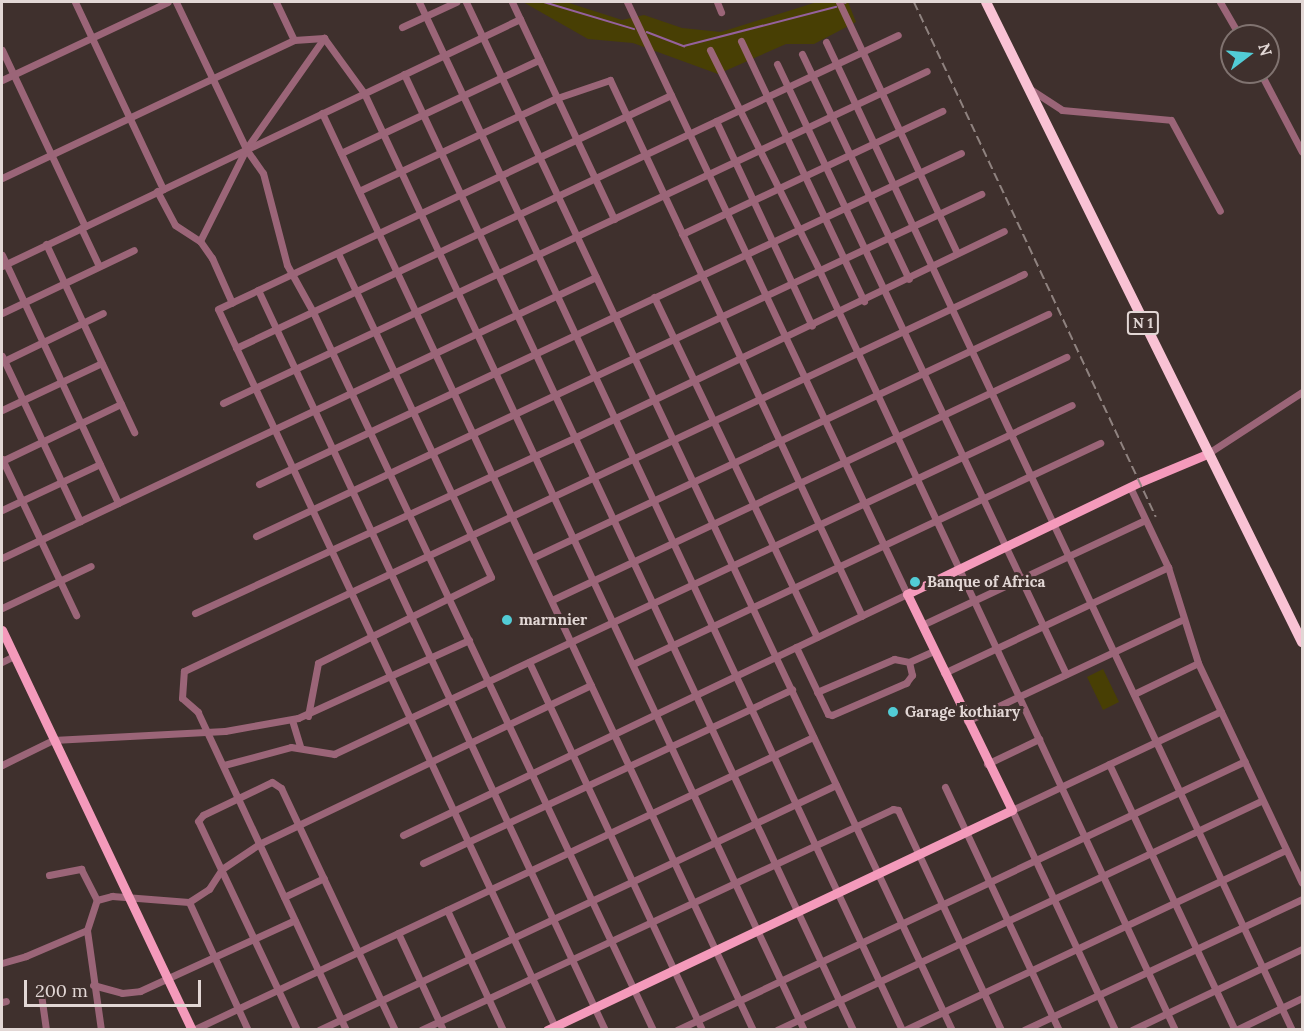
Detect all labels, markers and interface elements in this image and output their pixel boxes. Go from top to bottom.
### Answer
north arrow [1220,24,1280,84]
text: N [1254,41,1277,58]
road number: N 1 [1126,312,1160,334]
place label: Banque of Africa [927,573,1045,591]
marker: Banque of Africa [908,575,922,589]
place label: marnnier [519,611,587,629]
marker: marnnier [500,613,514,627]
place label: Garage kothiary [905,703,1020,721]
marker: Garage kothiary [886,705,900,719]
scale bar [27,968,204,1006]
text: 200 m [35,979,88,1002]

